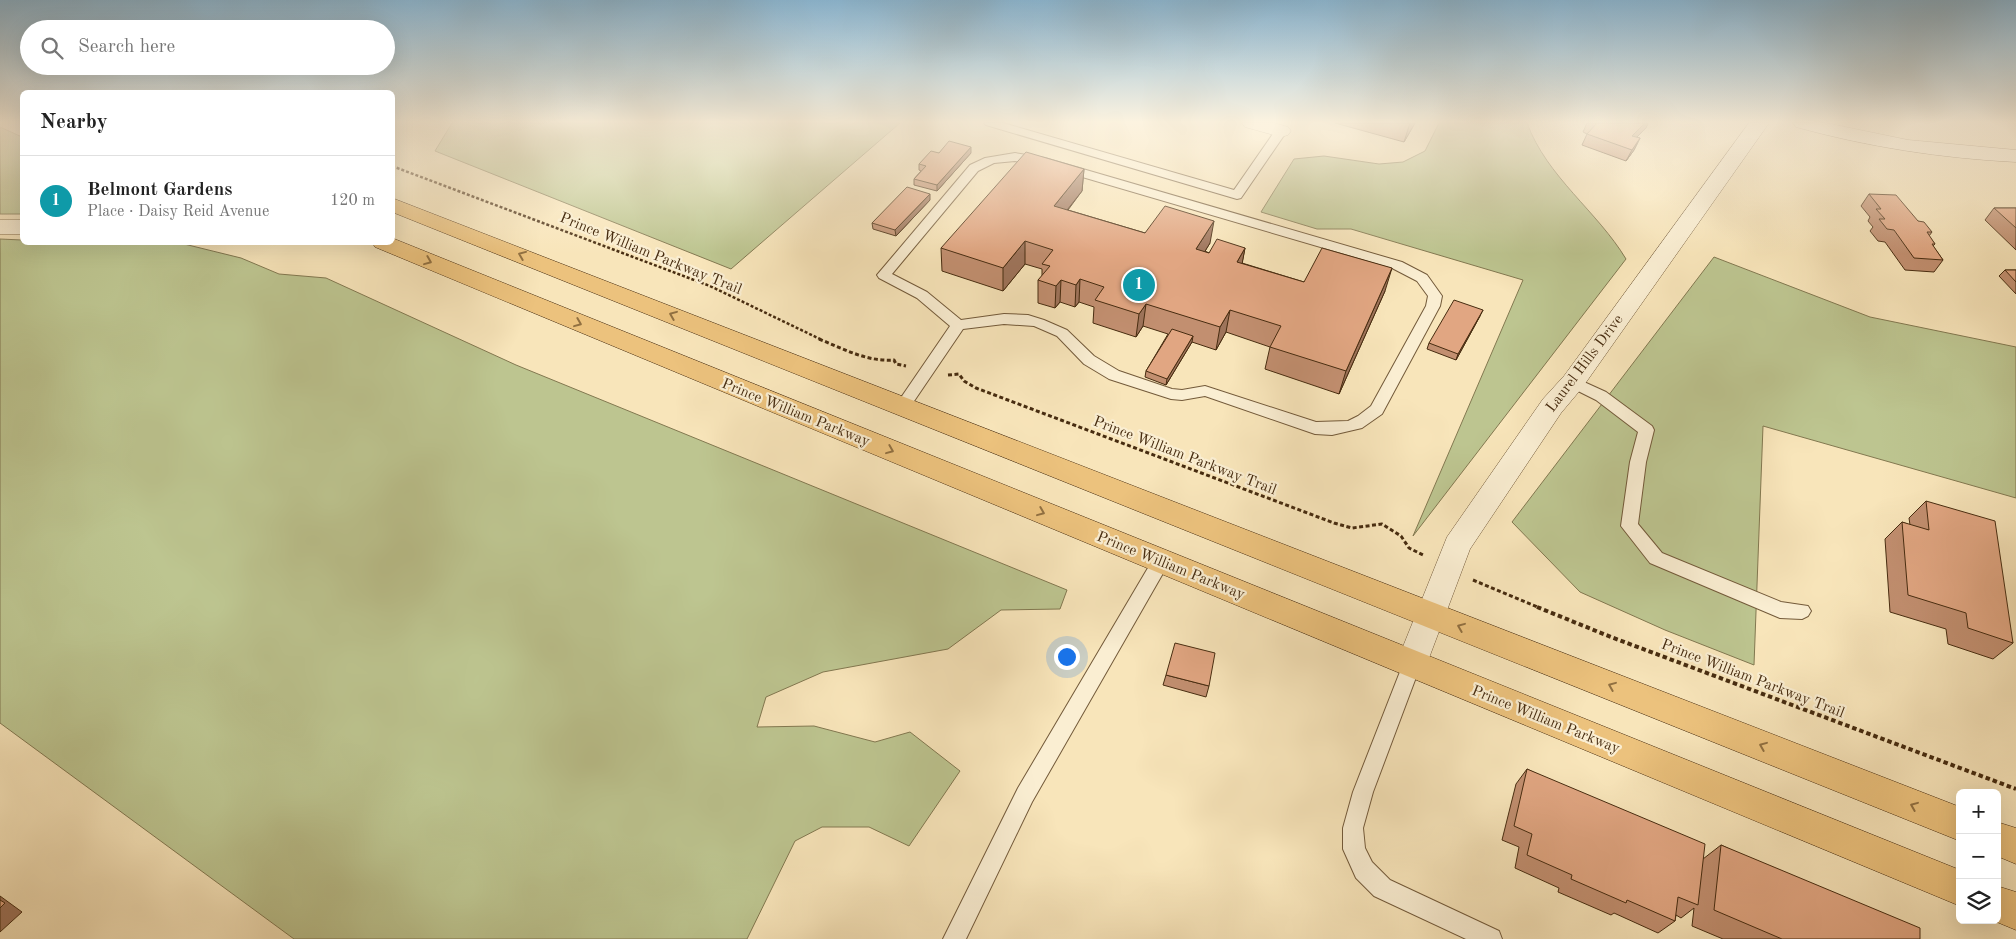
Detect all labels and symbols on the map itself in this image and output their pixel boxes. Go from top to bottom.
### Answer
street label: Prince William Parkway Trail [557,211,744,298]
one-way arrow [518,251,527,261]
one-way arrow [423,255,432,265]
pin: 1 [1123,266,1155,304]
one-way arrow [669,310,678,321]
street label: Laurel Hills Drive [1544,312,1627,415]
one-way arrow [573,316,582,327]
street label: Prince William Parkway [719,377,872,450]
street label: Prince William Parkway Trail [1091,414,1278,498]
one-way arrow [886,445,894,455]
one-way arrow [1036,506,1045,516]
street label: Prince William Parkway [1094,530,1247,603]
one-way arrow [1457,622,1466,633]
street label: Prince William Parkway Trail [1659,637,1846,721]
your location [1054,644,1080,670]
one-way arrow [1608,682,1617,692]
street label: Prince William Parkway [1469,684,1622,757]
one-way arrow [1759,742,1768,752]
one-way arrow [1911,802,1919,812]

